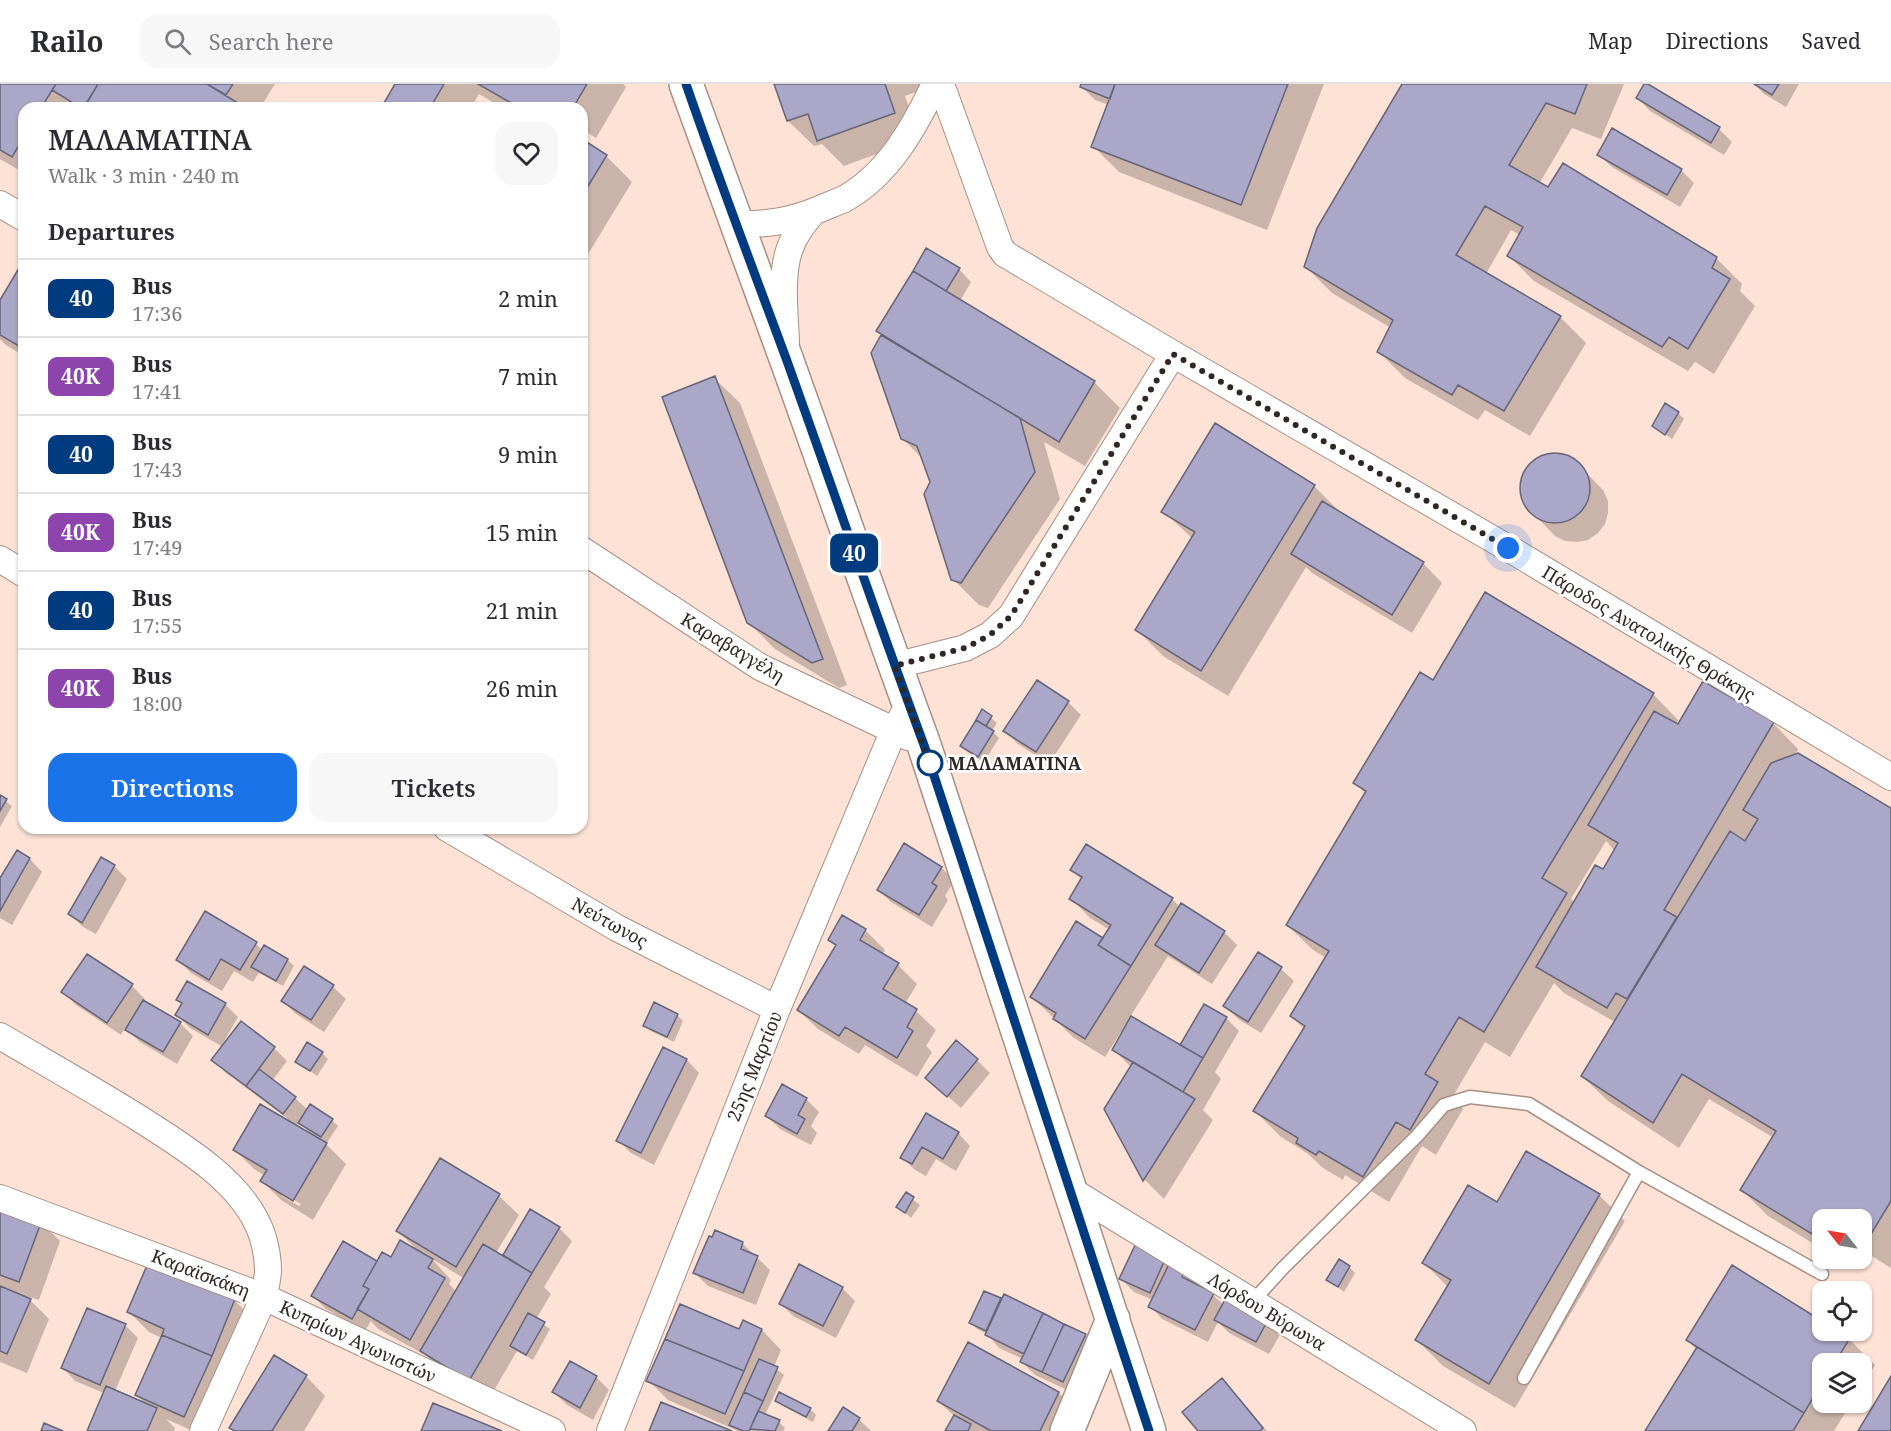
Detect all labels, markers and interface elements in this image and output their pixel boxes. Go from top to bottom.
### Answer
search box [140,14,560,68]
text: Railo [30,22,104,60]
icon: search [161,25,194,58]
text: Search here [209,26,334,56]
text: Map [1588,27,1633,55]
text: Directions [1666,27,1768,55]
text: Saved [1801,27,1861,55]
text: ΜΑΛΑΜΑΤΙΝΑ [48,120,252,158]
button: heart [495,122,558,185]
text: Walk · 3 min · 240 m [48,162,240,189]
text: Departures [48,216,175,246]
text: Bus [132,270,172,300]
text: 2 min [498,283,558,313]
text: 40 [69,284,93,312]
text: 17:36 [132,300,182,327]
text: Bus [132,348,172,378]
text: 7 min [498,361,558,391]
text: 40Κ [61,362,101,390]
text: 17:41 [132,378,182,405]
text: Bus [132,426,172,456]
text: 9 min [498,439,558,469]
text: 40 [69,440,93,468]
text: 17:43 [132,456,182,483]
text: Bus [132,504,172,534]
text: 15 min [486,517,558,547]
text: 40Κ [61,518,101,546]
your location [1493,533,1523,563]
text: 17:49 [132,534,182,561]
line badge: 40 [827,534,881,572]
text: 40 [842,539,866,567]
street label: Πάροδος Ανατολικής Θράκης [1538,560,1760,706]
text: Bus [132,582,172,612]
text: 21 min [486,595,558,625]
text: 40 [69,596,93,624]
street label: Καραβαγγέλη [677,607,789,687]
text: 17:55 [132,612,182,639]
text: Bus [132,660,172,690]
text: 26 min [486,673,558,703]
text: 40Κ [61,674,101,702]
text: 18:00 [132,690,182,717]
marker: ΜΑΛΑΜΑΤΙΝΑ [917,750,943,776]
place label: ΜΑΛΑΜΑΤΙΝΑ [948,751,1082,775]
button: Directions [48,753,297,822]
button: Tickets [309,753,558,822]
street label: Νεύτωνος [568,891,653,953]
street label: 25ης Μαρτίου [721,1007,787,1125]
north arrow [1812,1209,1872,1269]
map controls [1812,1209,1872,1413]
street label: Καραϊσκάκη [148,1243,254,1303]
street label: Λόρδου Βύρωνα [1204,1266,1331,1356]
button: locate [1812,1281,1872,1341]
street label: Κυπρίων Αγωνιστών [276,1294,440,1388]
button: layers [1812,1353,1872,1413]

